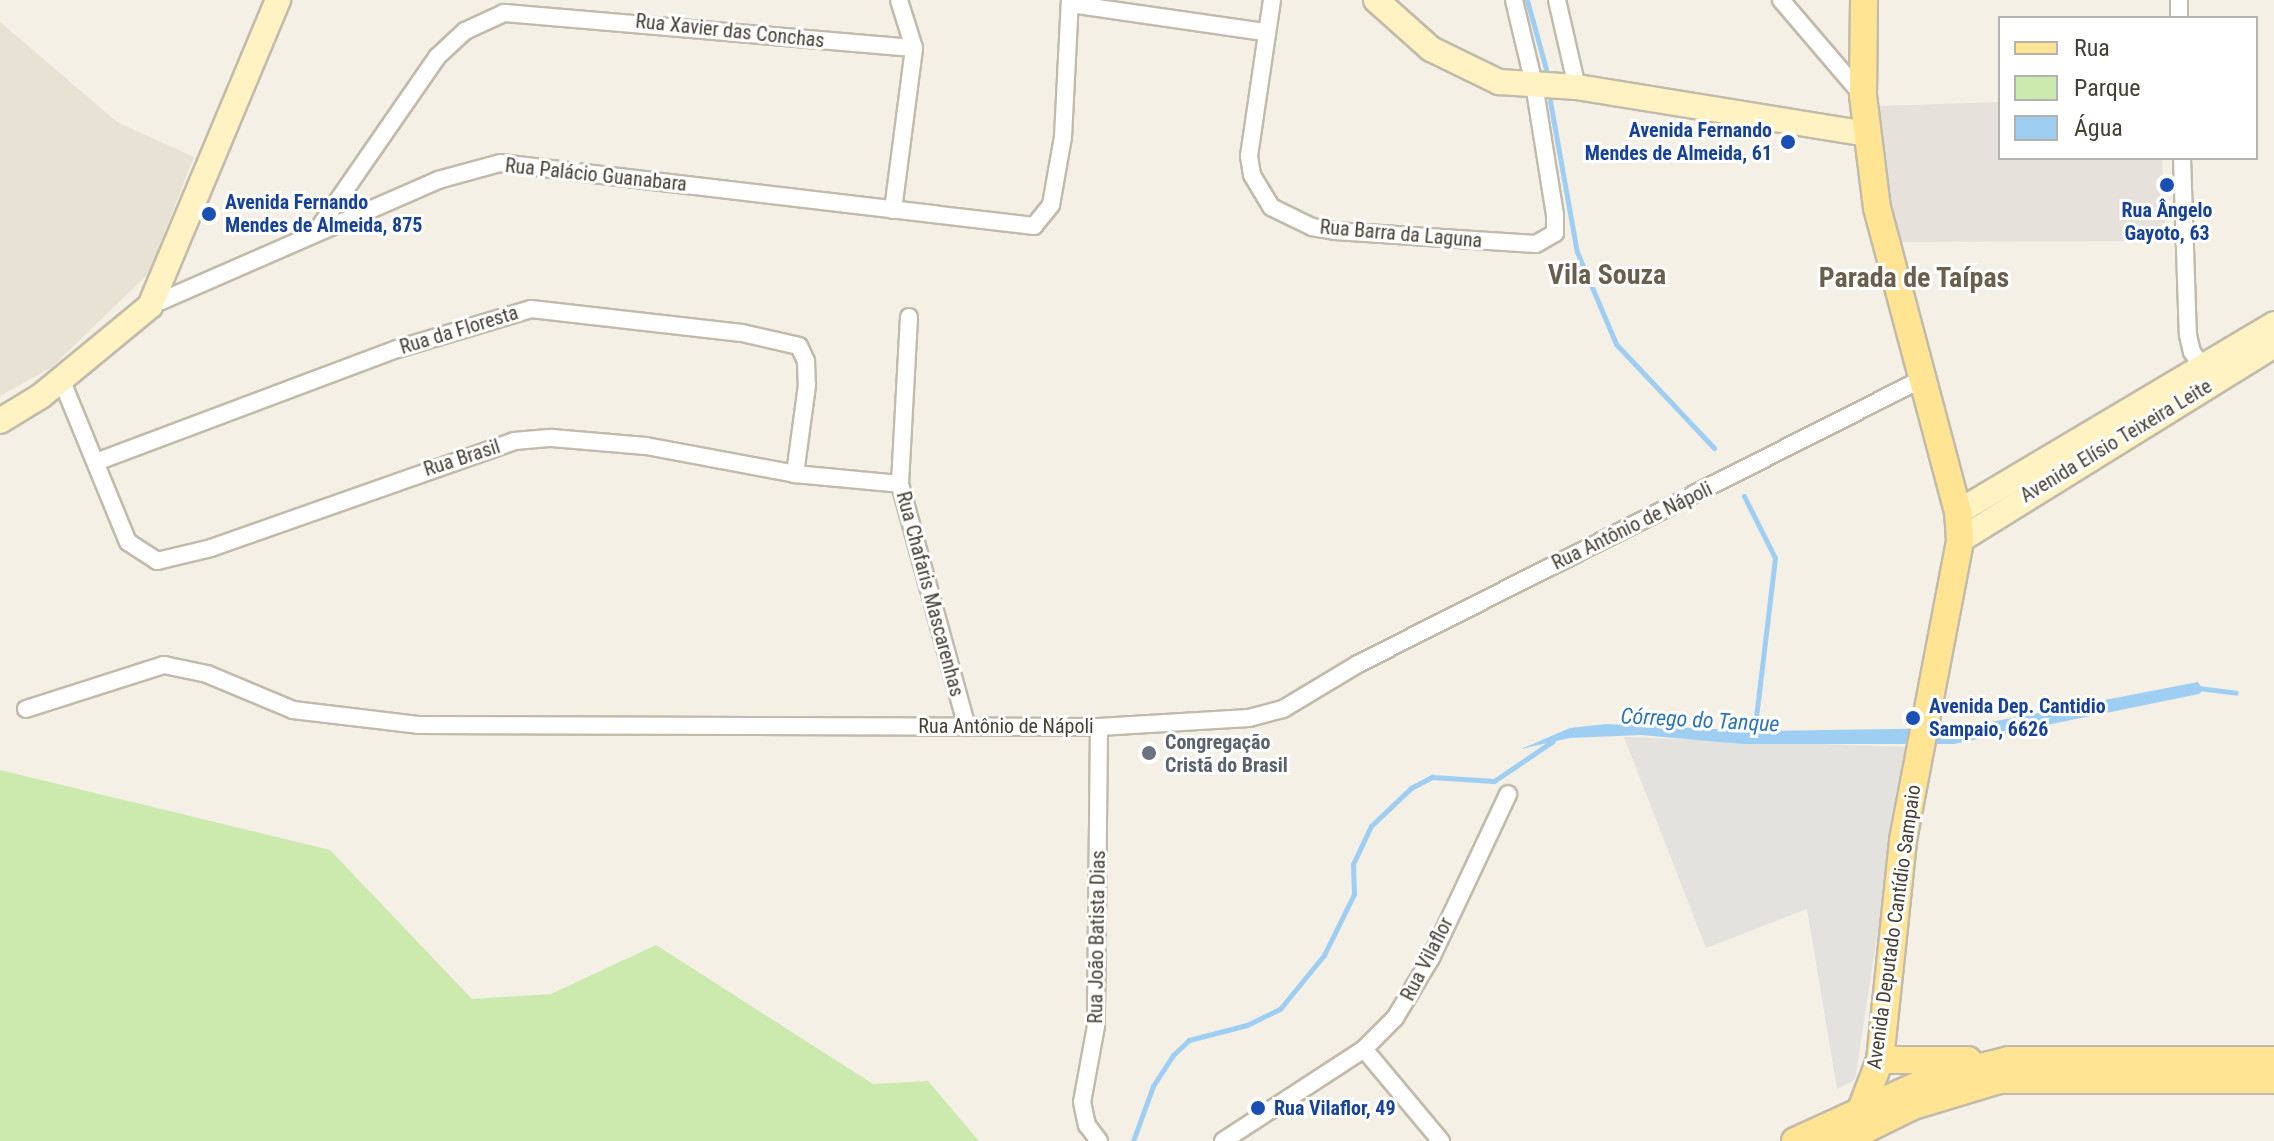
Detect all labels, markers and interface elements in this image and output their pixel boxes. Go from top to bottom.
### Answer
street label: Rua Xavier das Conchas [634,9,826,53]
legend [1998,16,2258,160]
text: Rua [2074,34,2110,62]
text: Parque [2074,74,2141,102]
text: Água [2074,114,2123,142]
place label: Avenida Fernando Mendes de Almeida, 61 [1585,118,1772,165]
marker: Avenida Fernando Mendes de Almeida, 61 [1779,133,1797,151]
street label: Rua Palácio Guanabara [504,154,688,196]
marker: Rua Ângelo Gayoto, 63 [2158,176,2176,194]
place label: Avenida Fernando Mendes de Almeida, 875 [225,190,422,237]
place label: Rua Ângelo Gayoto, 63 [2122,198,2212,245]
marker: Avenida Fernando Mendes de Almeida, 875 [200,205,218,223]
street label: Rua Barra da Laguna [1319,215,1483,253]
district label: Vila Souza [1548,258,1666,292]
district label: Parada de Taípas [1818,261,2010,295]
street label: Rua da Floresta [397,301,521,359]
street label: Avenida Elísio Teixeira Leite [2016,374,2216,508]
street label: Rua Brasil [421,434,503,482]
street label: Rua Antônio de Nápoli [1548,477,1716,575]
street label: Rua Chafaris Mascarenhas [891,489,969,699]
place label: Avenida Dep. Cantidio Sampaio, 6626 [1929,694,2106,741]
water label: Córrego do Tanque [1620,703,1780,737]
marker: Avenida Dep. Cantidio Sampaio, 6626 [1904,709,1922,727]
street label: Rua Antônio de Nápoli [918,714,1094,738]
place label: Congregação Cristã do Brasil [1165,730,1288,777]
marker: Congregação Cristã do Brasil [1140,744,1158,762]
street label: Avenida Deputado Cantídio Sampaio [1862,783,1926,1071]
street label: Rua João Batista Dias [1083,850,1111,1024]
street label: Rua Vilaflor [1396,913,1458,1005]
place label: Rua Vilaflor, 49 [1274,1096,1396,1120]
marker: Rua Vilaflor, 49 [1249,1099,1267,1117]

